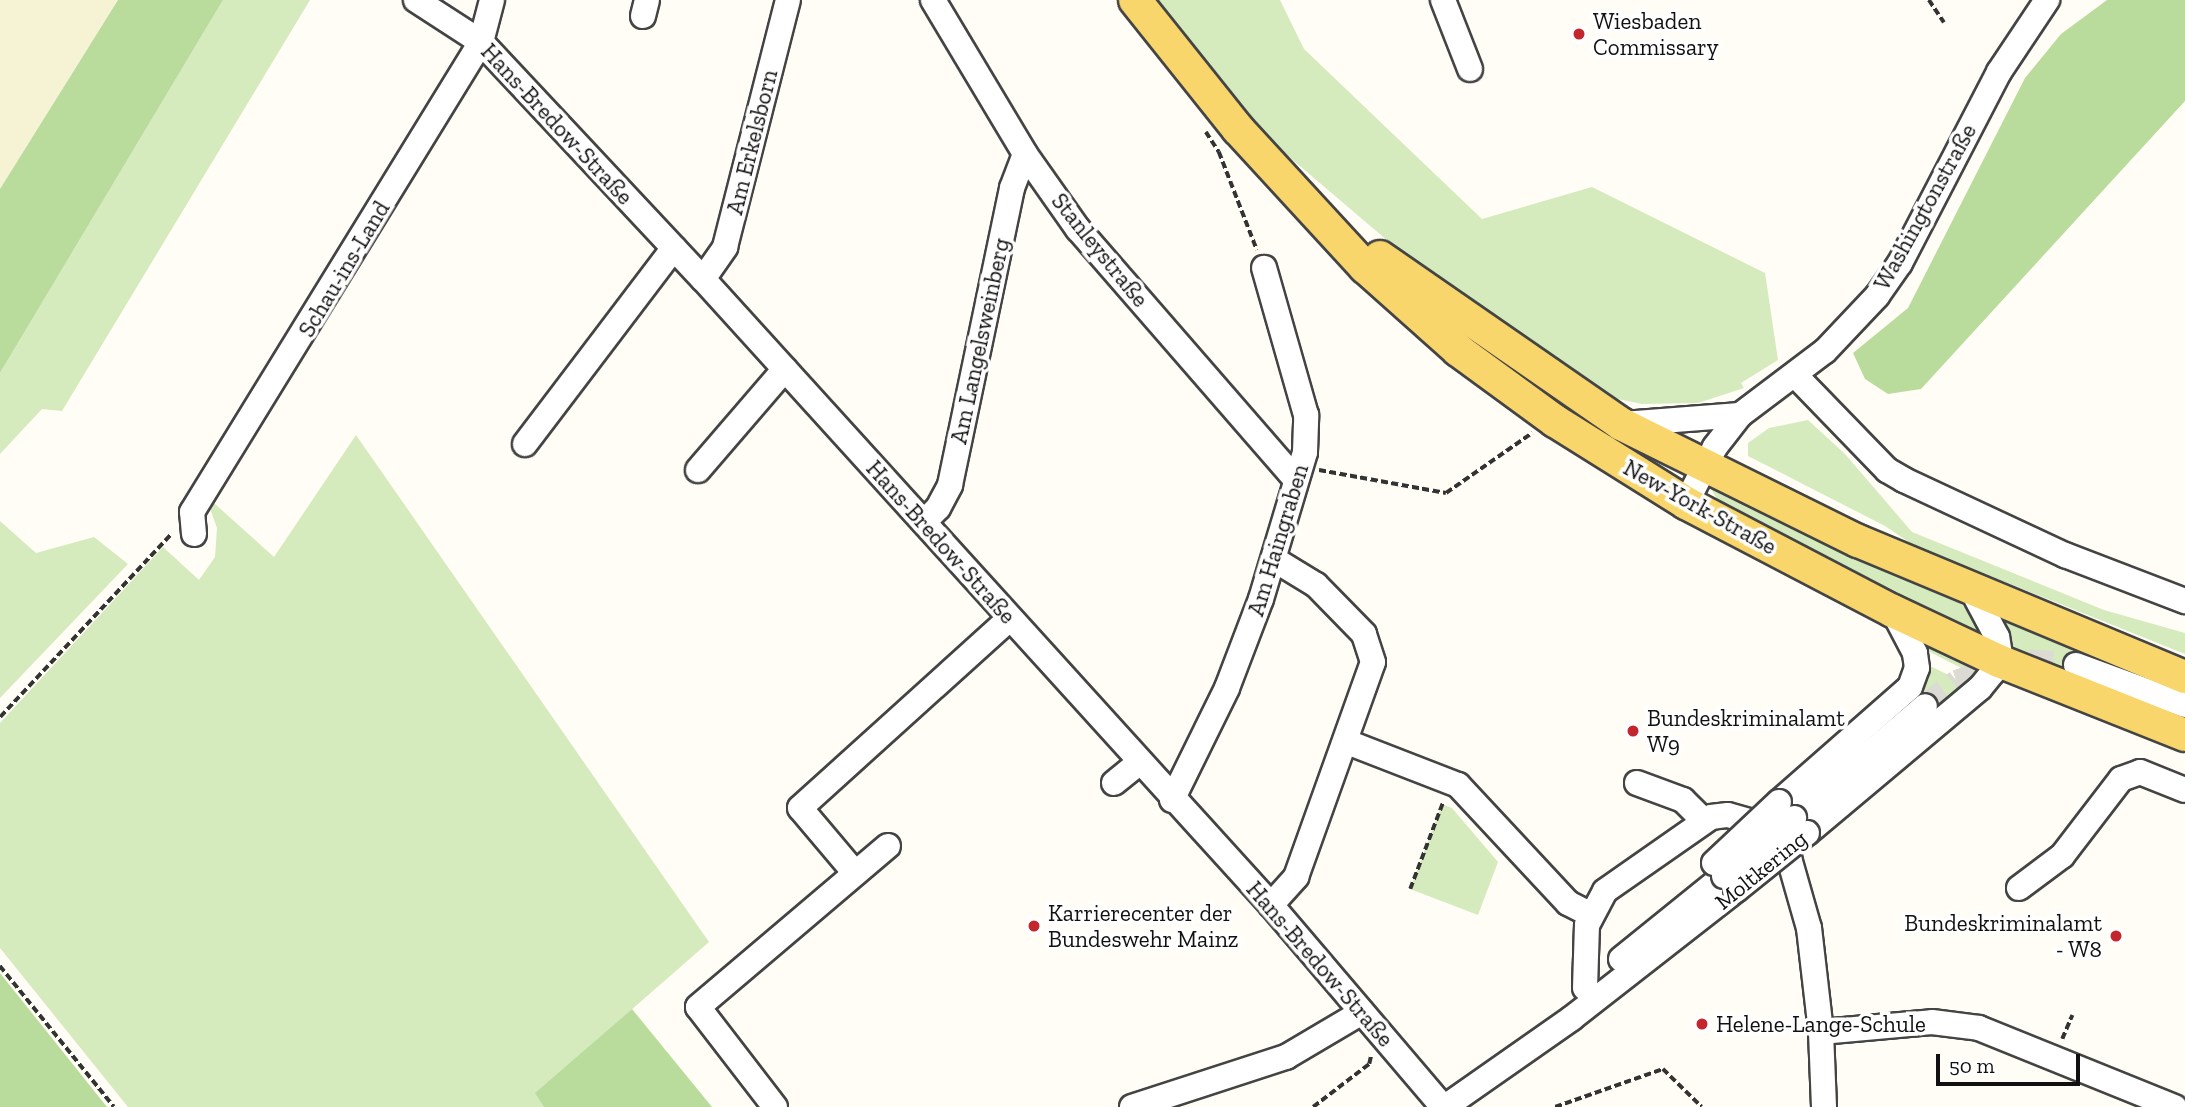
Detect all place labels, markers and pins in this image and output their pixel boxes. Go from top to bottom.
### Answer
place label: Wiesbaden Commissary [1593,7,1718,61]
marker: Wiesbaden Commissary [1571,26,1587,42]
place label: Bundeskriminalamt W9 [1647,704,1845,758]
marker: Bundeskriminalamt W9 [1625,723,1641,739]
place label: Karrierecenter der Bundeswehr Mainz [1048,899,1239,953]
place label: Bundeskriminalamt - W8 [1904,909,2102,963]
marker: Karrierecenter der Bundeswehr Mainz [1026,918,1042,934]
marker: Bundeskriminalamt - W8 [2108,928,2124,944]
place label: Helene-Lange-Schule [1716,1010,1926,1038]
marker: Helene-Lange-Schule [1694,1016,1710,1032]

